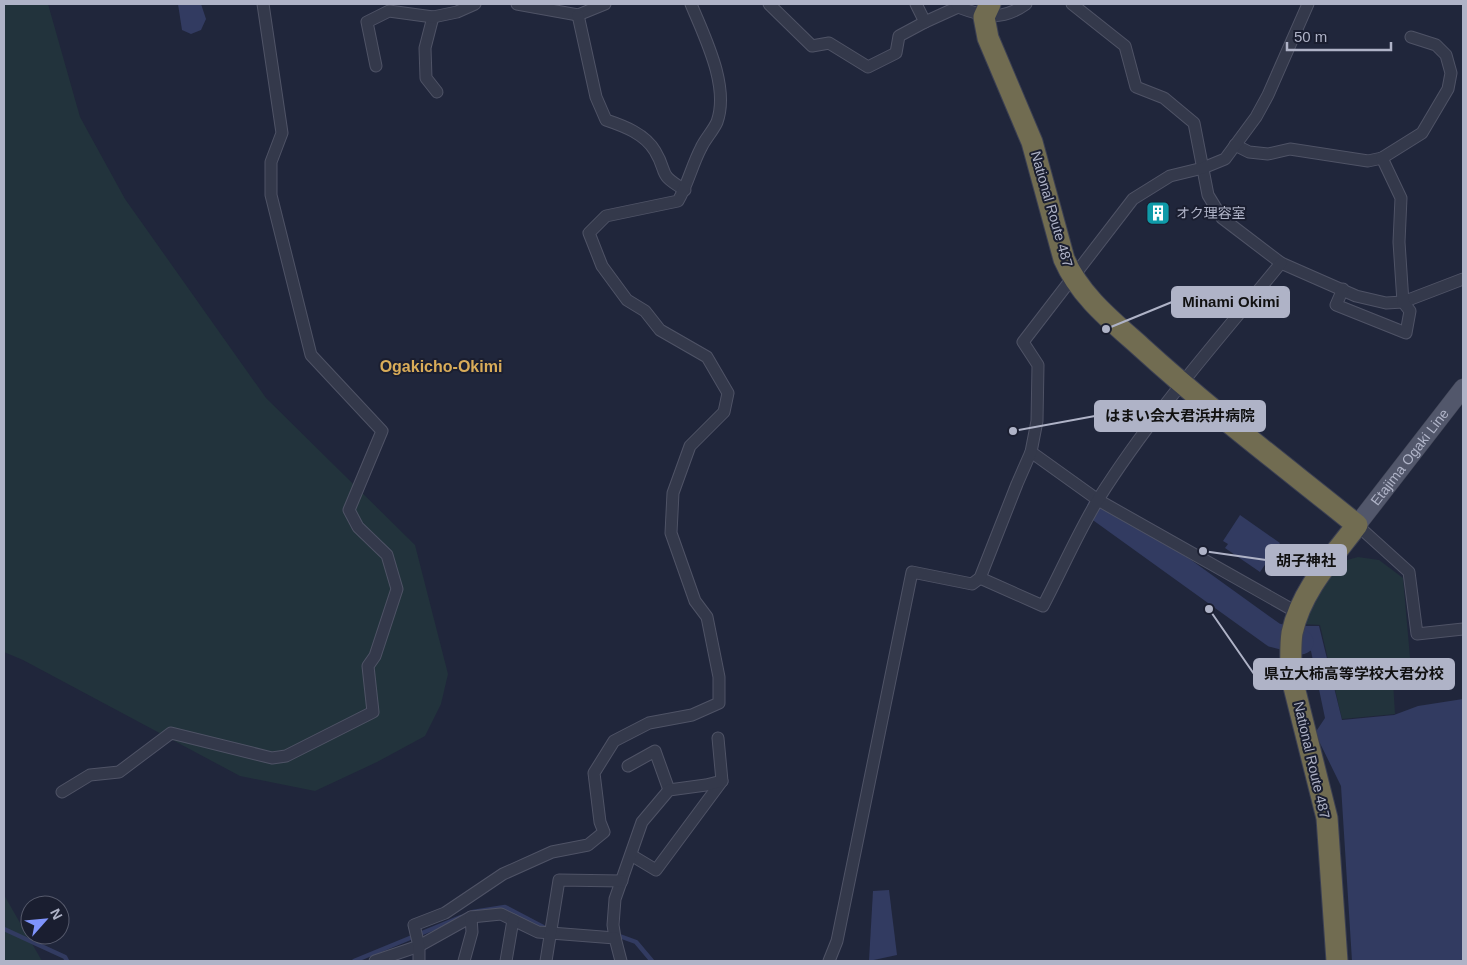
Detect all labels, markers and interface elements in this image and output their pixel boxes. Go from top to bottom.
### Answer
scale bar [1287,20,1391,52]
text: 50 m [1294,28,1327,45]
street label: National Route 487 [1028,149,1076,269]
building icon: オク理容室 [1145,200,1171,226]
place label: オク理容室 [1176,205,1246,221]
callout: Minami Okimi [1172,287,1289,317]
text: Minami Okimi [1182,293,1280,310]
district label: Ogakicho-Okimi [380,358,502,375]
callout: はまい会大君浜井病院 [1095,401,1265,431]
street label: Etajima Ogaki Line [1367,405,1452,508]
text: はまい会大君浜井病院 [1105,407,1255,424]
callout: 胡子神社 [1266,545,1346,575]
text: 胡子神社 [1276,552,1336,569]
callout: 県立大柿高等学校大君分校 [1254,659,1454,689]
text: 県立大柿高等学校大君分校 [1264,665,1444,682]
street label: National Route 487 [1291,700,1333,820]
north arrow [20,895,70,945]
text: N [47,906,66,922]

